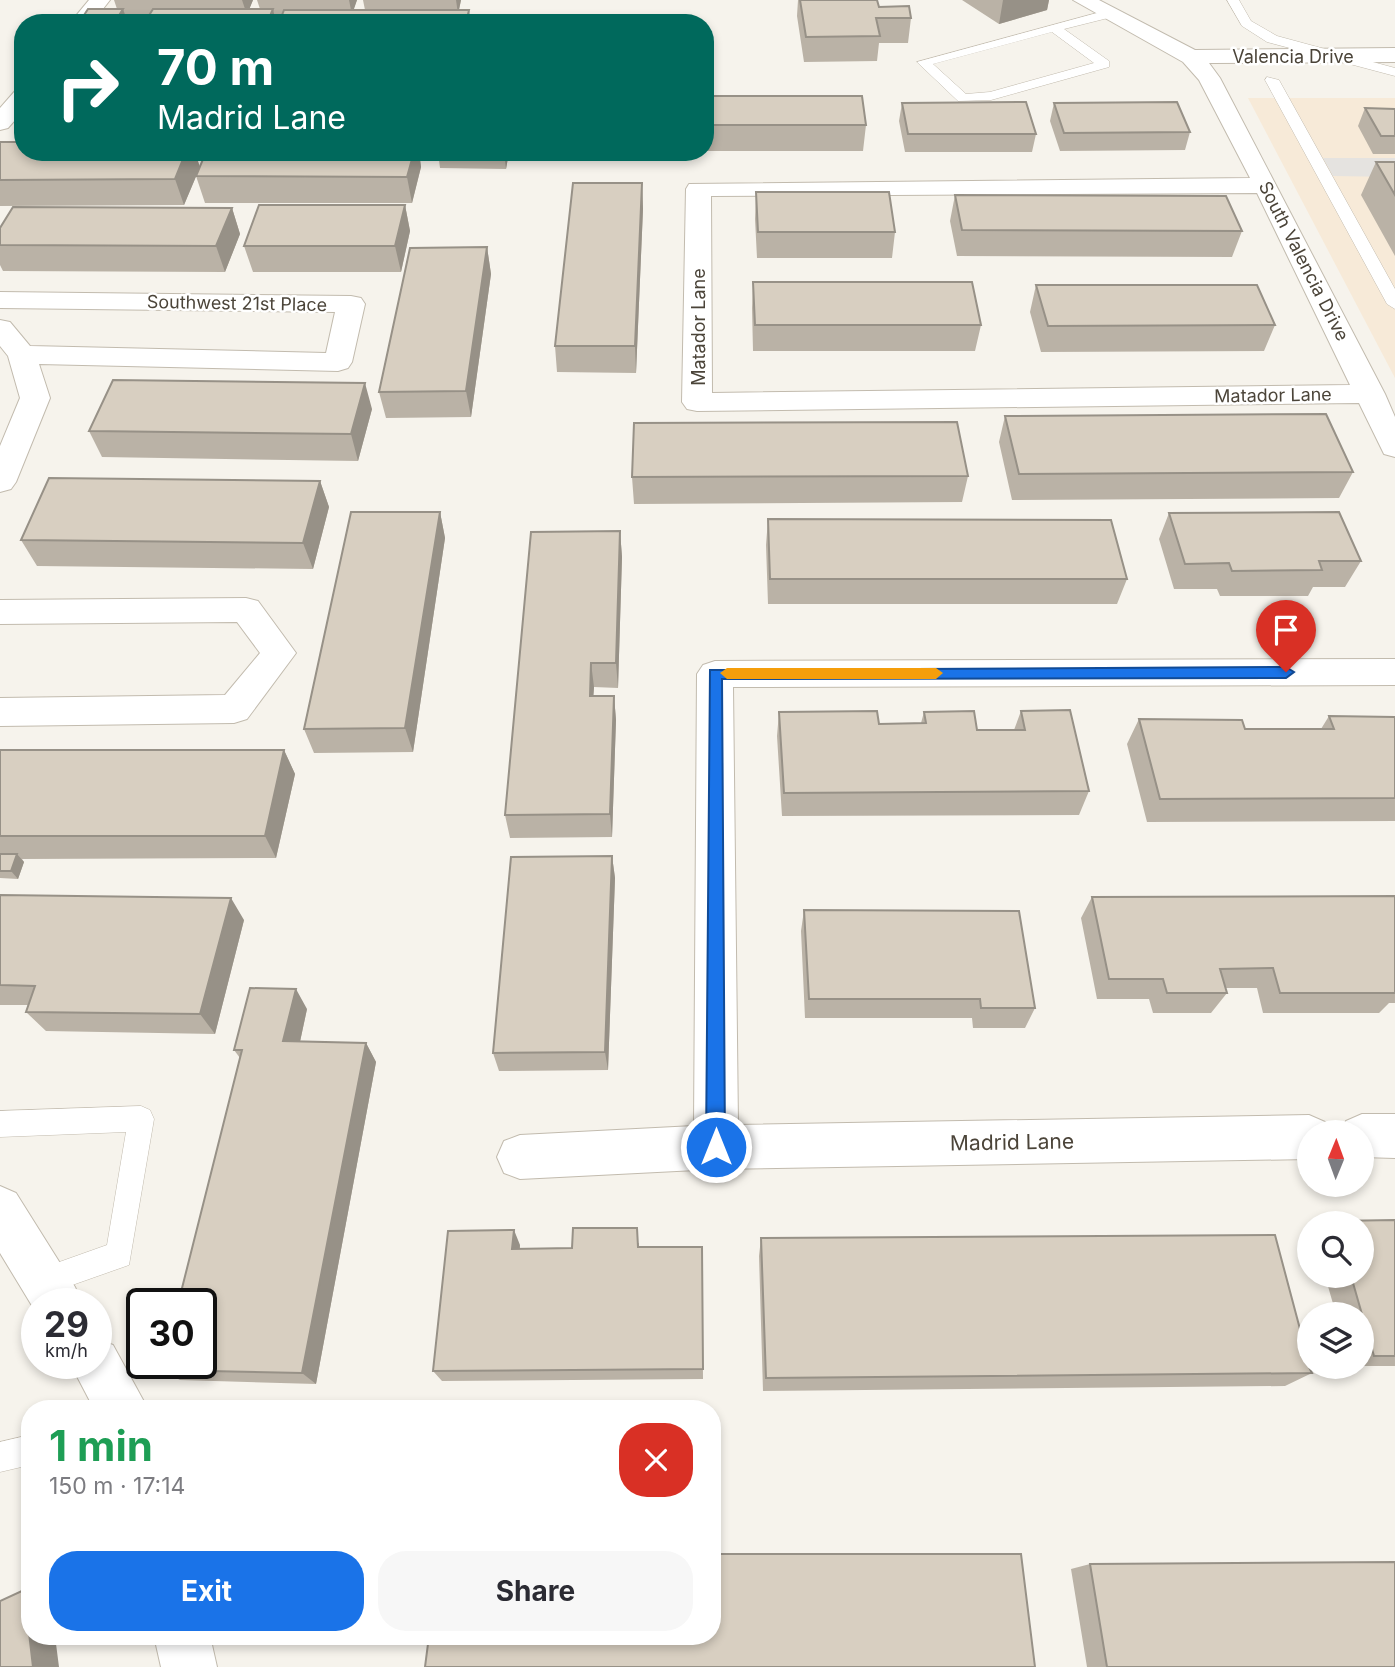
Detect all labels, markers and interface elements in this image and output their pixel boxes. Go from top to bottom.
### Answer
text: 70 m [157,38,274,97]
icon: right [42,42,133,133]
street label: Valencia Drive [1232,46,1354,67]
text: Madrid Lane [157,98,346,137]
street label: South Valencia Drive [1255,178,1353,344]
street label: Matador Lane [688,268,709,386]
street label: Southwest 21st Place [147,291,327,315]
street label: Matador Lane [1214,383,1332,407]
pin [1256,600,1316,672]
icon: arrive [1267,611,1305,649]
position arrow [679,1110,753,1184]
north arrow [1297,1120,1374,1197]
map controls [1297,1120,1374,1379]
street label: Madrid Lane [950,1128,1074,1156]
button: search [1297,1211,1374,1288]
speed limit sign: 30 [126,1288,217,1379]
button: layers [1297,1302,1374,1379]
text: 29 [44,1303,89,1345]
text: km/h [45,1340,88,1361]
text: 1 min [49,1420,153,1471]
button: close [619,1423,693,1497]
text: 150 m · 17:14 [49,1472,185,1500]
button: Exit [49,1551,364,1631]
button: Share [378,1551,693,1631]

